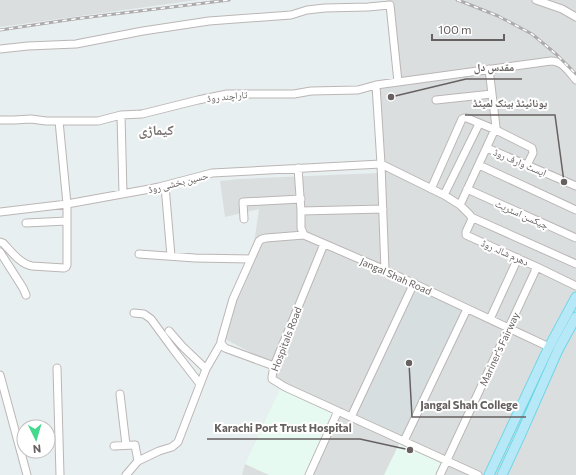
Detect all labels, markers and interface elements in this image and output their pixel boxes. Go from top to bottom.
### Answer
scale bar [432,16,504,42]
text: 100 m [438,22,472,36]
callout: مقدس دل [466,56,522,79]
text: مقدس دل [474,60,514,75]
street label: تاراچند روڈ [206,88,248,105]
callout: یونائیٹڈ بینک لمیٹڈ [465,92,555,115]
text: یونائیٹڈ بینک لمیٹڈ [473,96,548,110]
district label: کیماڑی [138,121,174,139]
street label: ایسٹ وارف روڈ [492,145,548,179]
street label: حسین بخشی روڈ [147,169,210,196]
street label: جیکسن اسٹریٹ [493,197,551,232]
street label: دھرم شالہ روڈ [479,236,531,270]
street label: Jangal Shah Road [359,255,434,297]
street label: Hospitals Road [268,305,304,373]
street label: Mariner's Fairway [477,310,521,388]
callout: Jangal Shah College [412,394,526,417]
text: Jangal Shah College [420,398,518,412]
callout: Karachi Port Trust Hospital [207,416,360,439]
north arrow [16,419,56,459]
text: Karachi Port Trust Hospital [214,421,352,434]
text: N [32,443,42,456]

